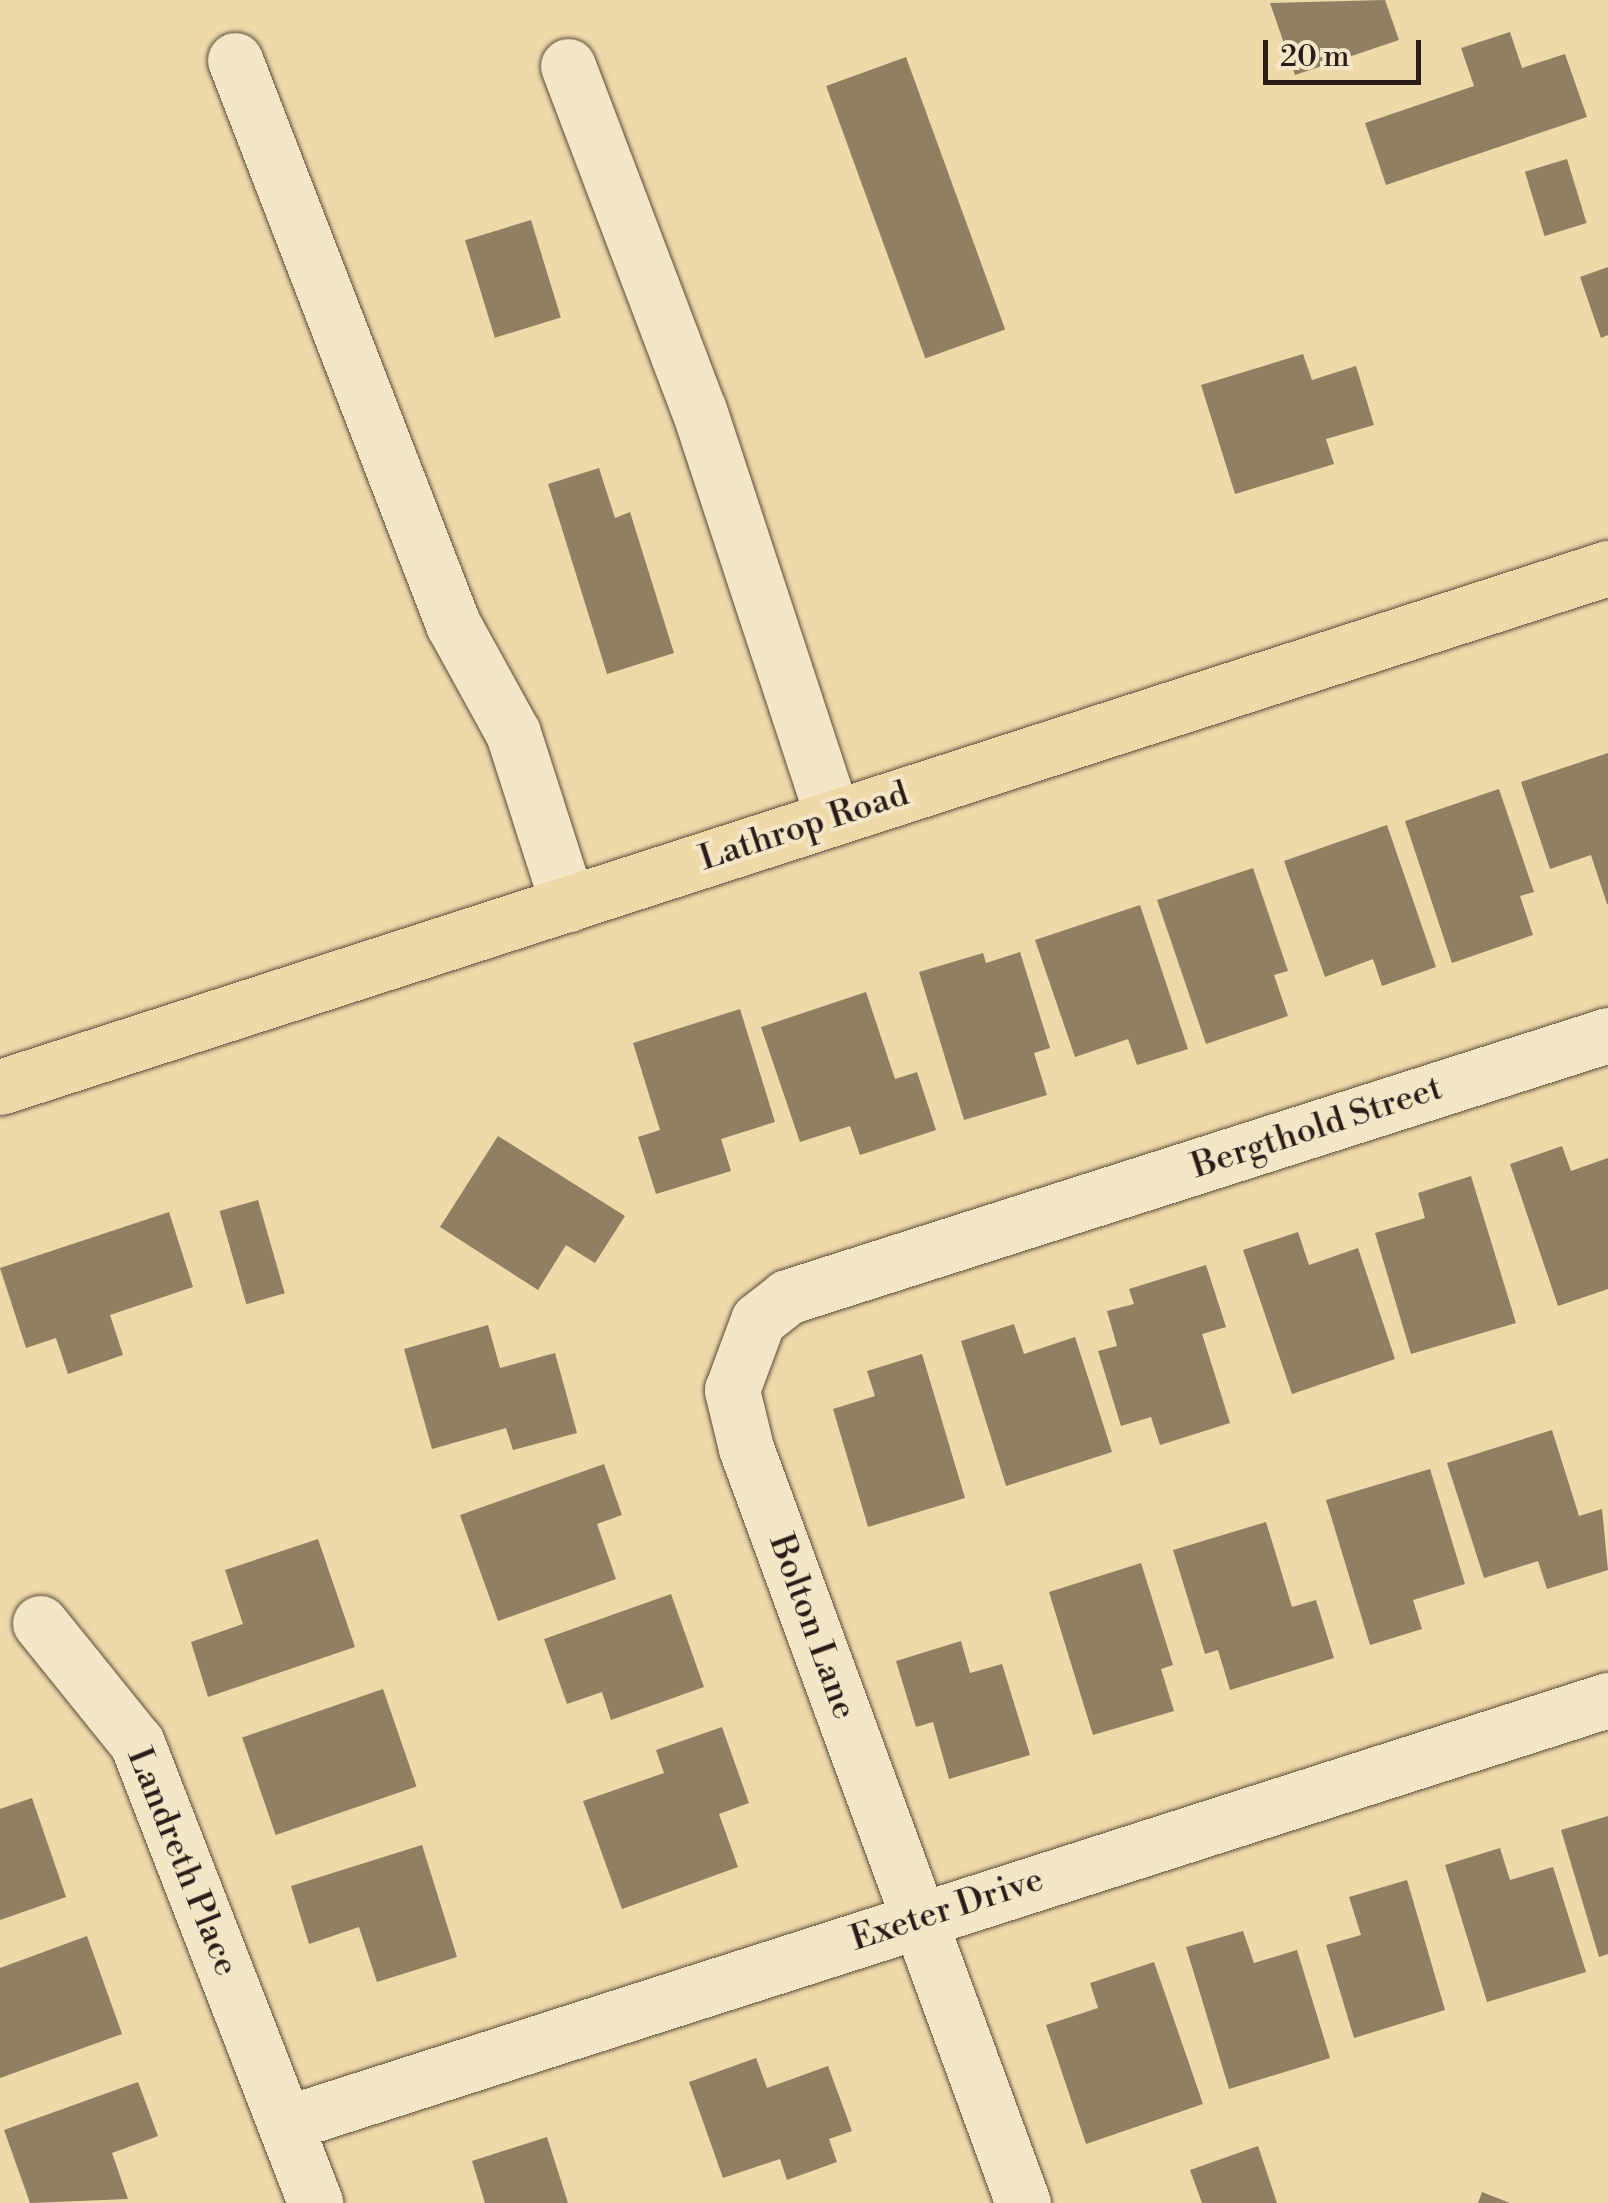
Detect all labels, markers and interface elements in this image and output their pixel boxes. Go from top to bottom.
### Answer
scale bar [1268,20,1426,82]
text: 20 m [1280,38,1349,76]
street label: Lathrop Road [694,773,914,881]
street label: Bergthold Street [1186,1068,1448,1188]
street label: Bolton Lane [759,1529,865,1725]
street label: Landreth Place [117,1742,247,1982]
street label: Exeter Drive [845,1859,1049,1961]

